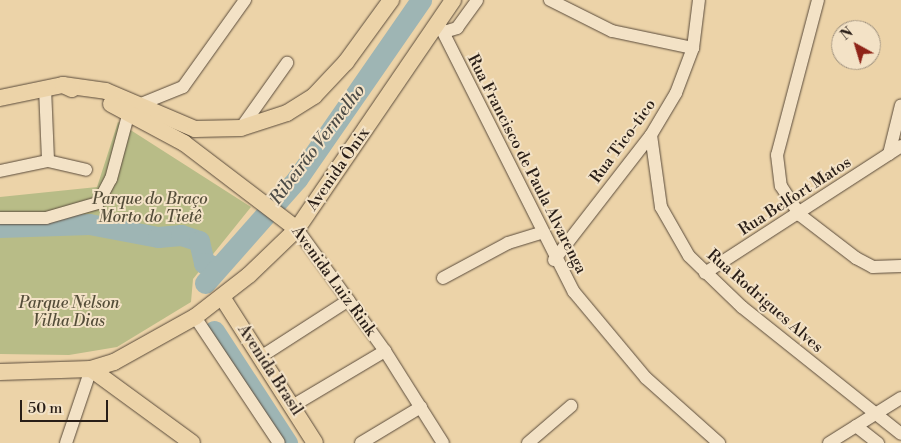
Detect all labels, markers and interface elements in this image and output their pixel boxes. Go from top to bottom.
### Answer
north arrow [831,20,881,70]
text: N [837,24,857,45]
street label: Rua Francisco de Paula Alvarenga [463,51,591,277]
water label: Ribeirão Vermelho [266,81,370,209]
street label: Rua Tico-tico [586,95,660,187]
street label: Avenida Ônix [302,124,374,214]
street label: Rua Belfort Matos [735,153,855,239]
park label: Parque do Braço Morto do Tietê [92,189,208,227]
street label: Avenida Luiz Rink [288,222,380,340]
street label: Rua Rodrigues Alves [703,245,827,357]
park label: Parque Nelson Vilha Dias [19,293,119,331]
street label: Avenida Brasil [233,321,307,419]
scale bar [22,390,110,422]
text: 50 m [28,399,62,418]

